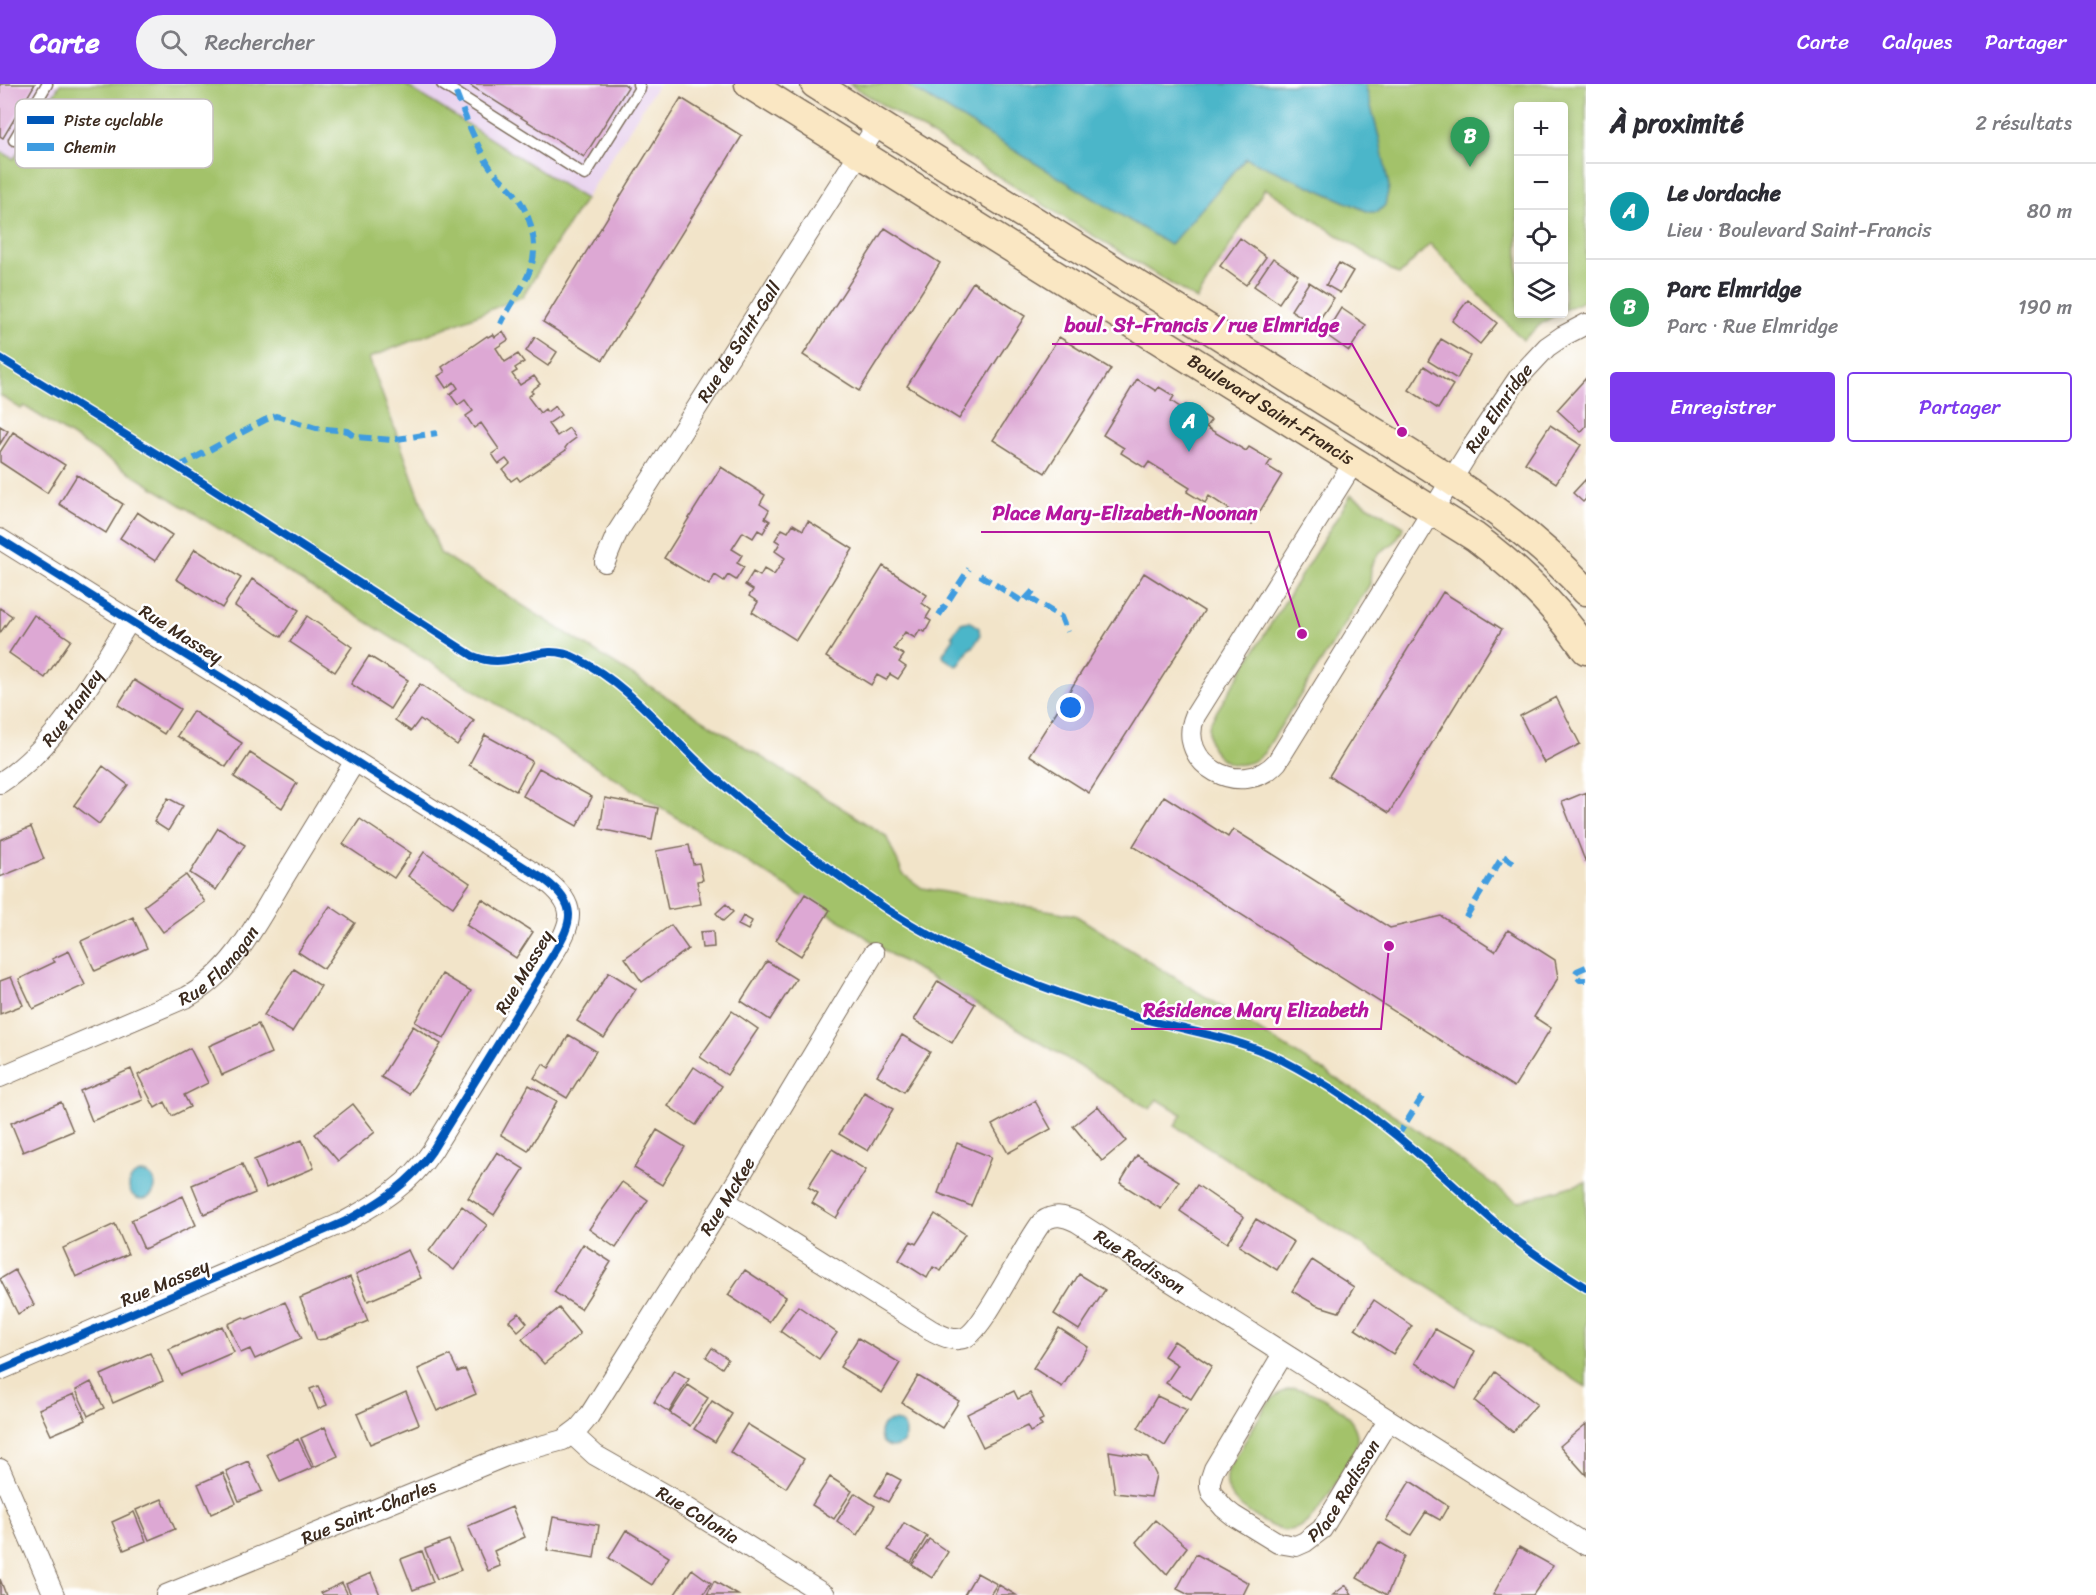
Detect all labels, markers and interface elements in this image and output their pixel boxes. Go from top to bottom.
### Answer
search box [136,15,556,69]
text: Carte [30,18,100,67]
text: Rechercher [205,23,314,62]
text: Carte [1797,23,1849,61]
text: Calques [1882,23,1952,61]
text: Partager [1985,23,2066,61]
icon: search [157,26,190,59]
legend [15,99,213,168]
text: À proximité [1610,100,1744,146]
map controls [1514,102,1568,318]
button: + [1514,102,1568,156]
text: Piste cyclable [64,106,163,135]
text: 2 résultats [1975,106,2072,141]
pin: B [1450,118,1490,167]
text: Chemin [64,133,116,162]
button: − [1514,156,1568,210]
text: Le Jordache [1667,174,1781,213]
text: A [1623,194,1636,229]
text: 80 m [2027,194,2072,229]
button: locate [1514,210,1568,264]
text: Lieu · Boulevard Saint-Francis [1667,213,1932,248]
button: layers [1514,264,1568,318]
text: Parc Elmridge [1667,270,1802,309]
street label: Rue de Saint-Gall [688,274,790,409]
text: B [1623,290,1636,325]
text: 190 m [2018,290,2072,325]
callout: boul. St-Francis / rue Elmridge [1052,306,1352,344]
text: boul. St-Francis / rue Elmridge [1064,308,1340,343]
text: Parc · Rue Elmridge [1667,309,1838,344]
street label: Boulevard Saint-Francis [1181,345,1361,474]
street label: Rue Elmridge [1456,355,1541,460]
button: Enregistrer [1610,372,1835,442]
button: Partager [1847,372,2072,442]
pin: A [1170,402,1208,452]
callout: Place Mary-Elizabeth-Noonan [981,494,1269,532]
text: Place Mary-Elizabeth-Noonan [992,496,1258,531]
street label: Rue Massey [133,596,230,673]
street label: Rue Hanley [33,662,112,754]
your location [1056,693,1085,722]
street label: Rue Flanagan [173,919,267,1015]
street label: Rue Massey [486,923,562,1021]
callout: Résidence Mary Elizabeth [1131,991,1381,1029]
text: Résidence Mary Elizabeth [1142,993,1369,1028]
street label: Rue McKee [691,1151,764,1242]
street label: Rue Radisson [1087,1220,1192,1303]
street label: Rue Massey [115,1250,215,1316]
street label: Place Radisson [1300,1433,1389,1551]
street label: Rue Saint-Charles [296,1470,442,1554]
street label: Rue Colonia [650,1477,746,1553]

